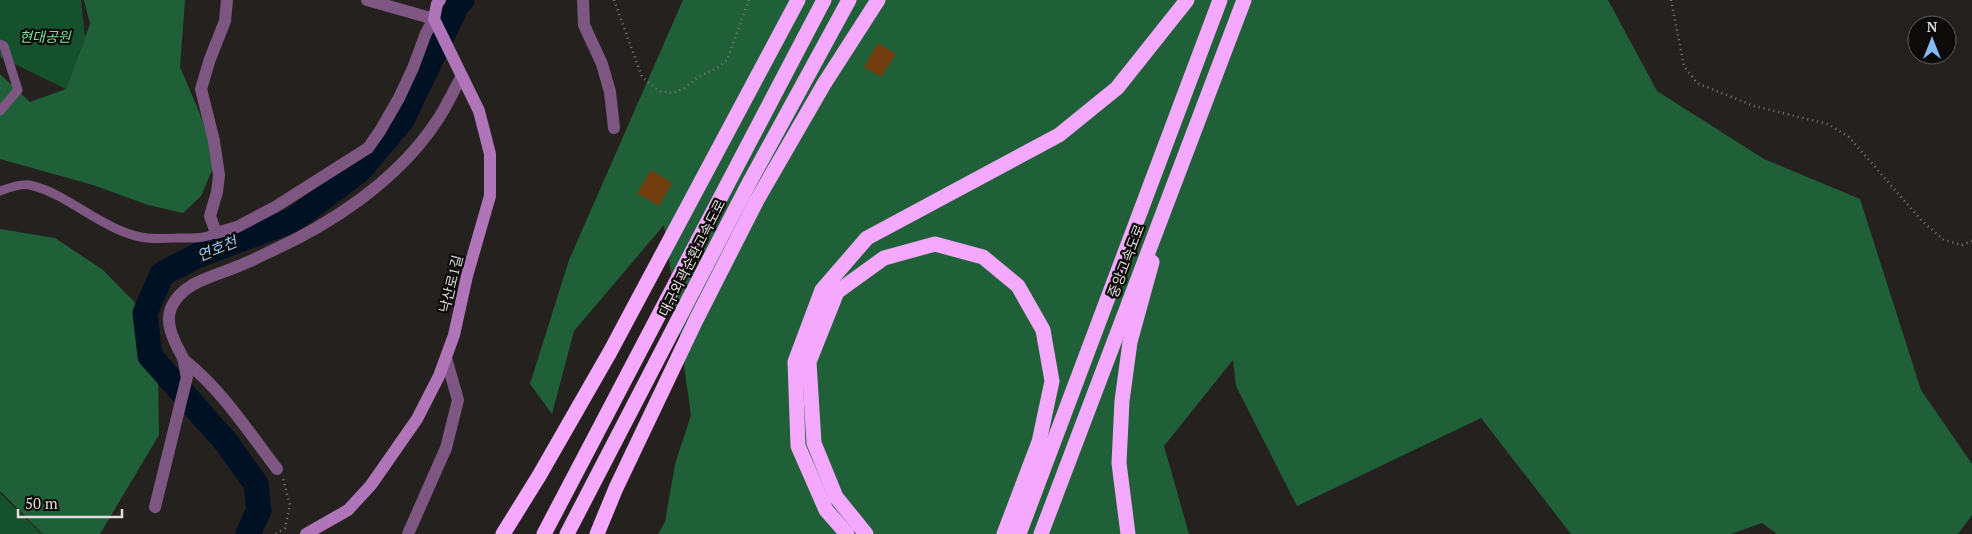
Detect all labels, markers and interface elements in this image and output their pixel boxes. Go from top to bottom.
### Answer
north arrow [1907,15,1957,65]
text: N [1927,17,1938,36]
park label: 현대공원 [19,27,72,46]
street label: 대구외곽순환고속도로 [654,196,729,319]
street label: 중앙고속도로 [1103,221,1148,300]
water label: 연호천 [194,230,242,265]
street label: 낙산로1길 [434,253,467,315]
scale bar [18,486,121,518]
text: 50 m [25,493,58,513]

